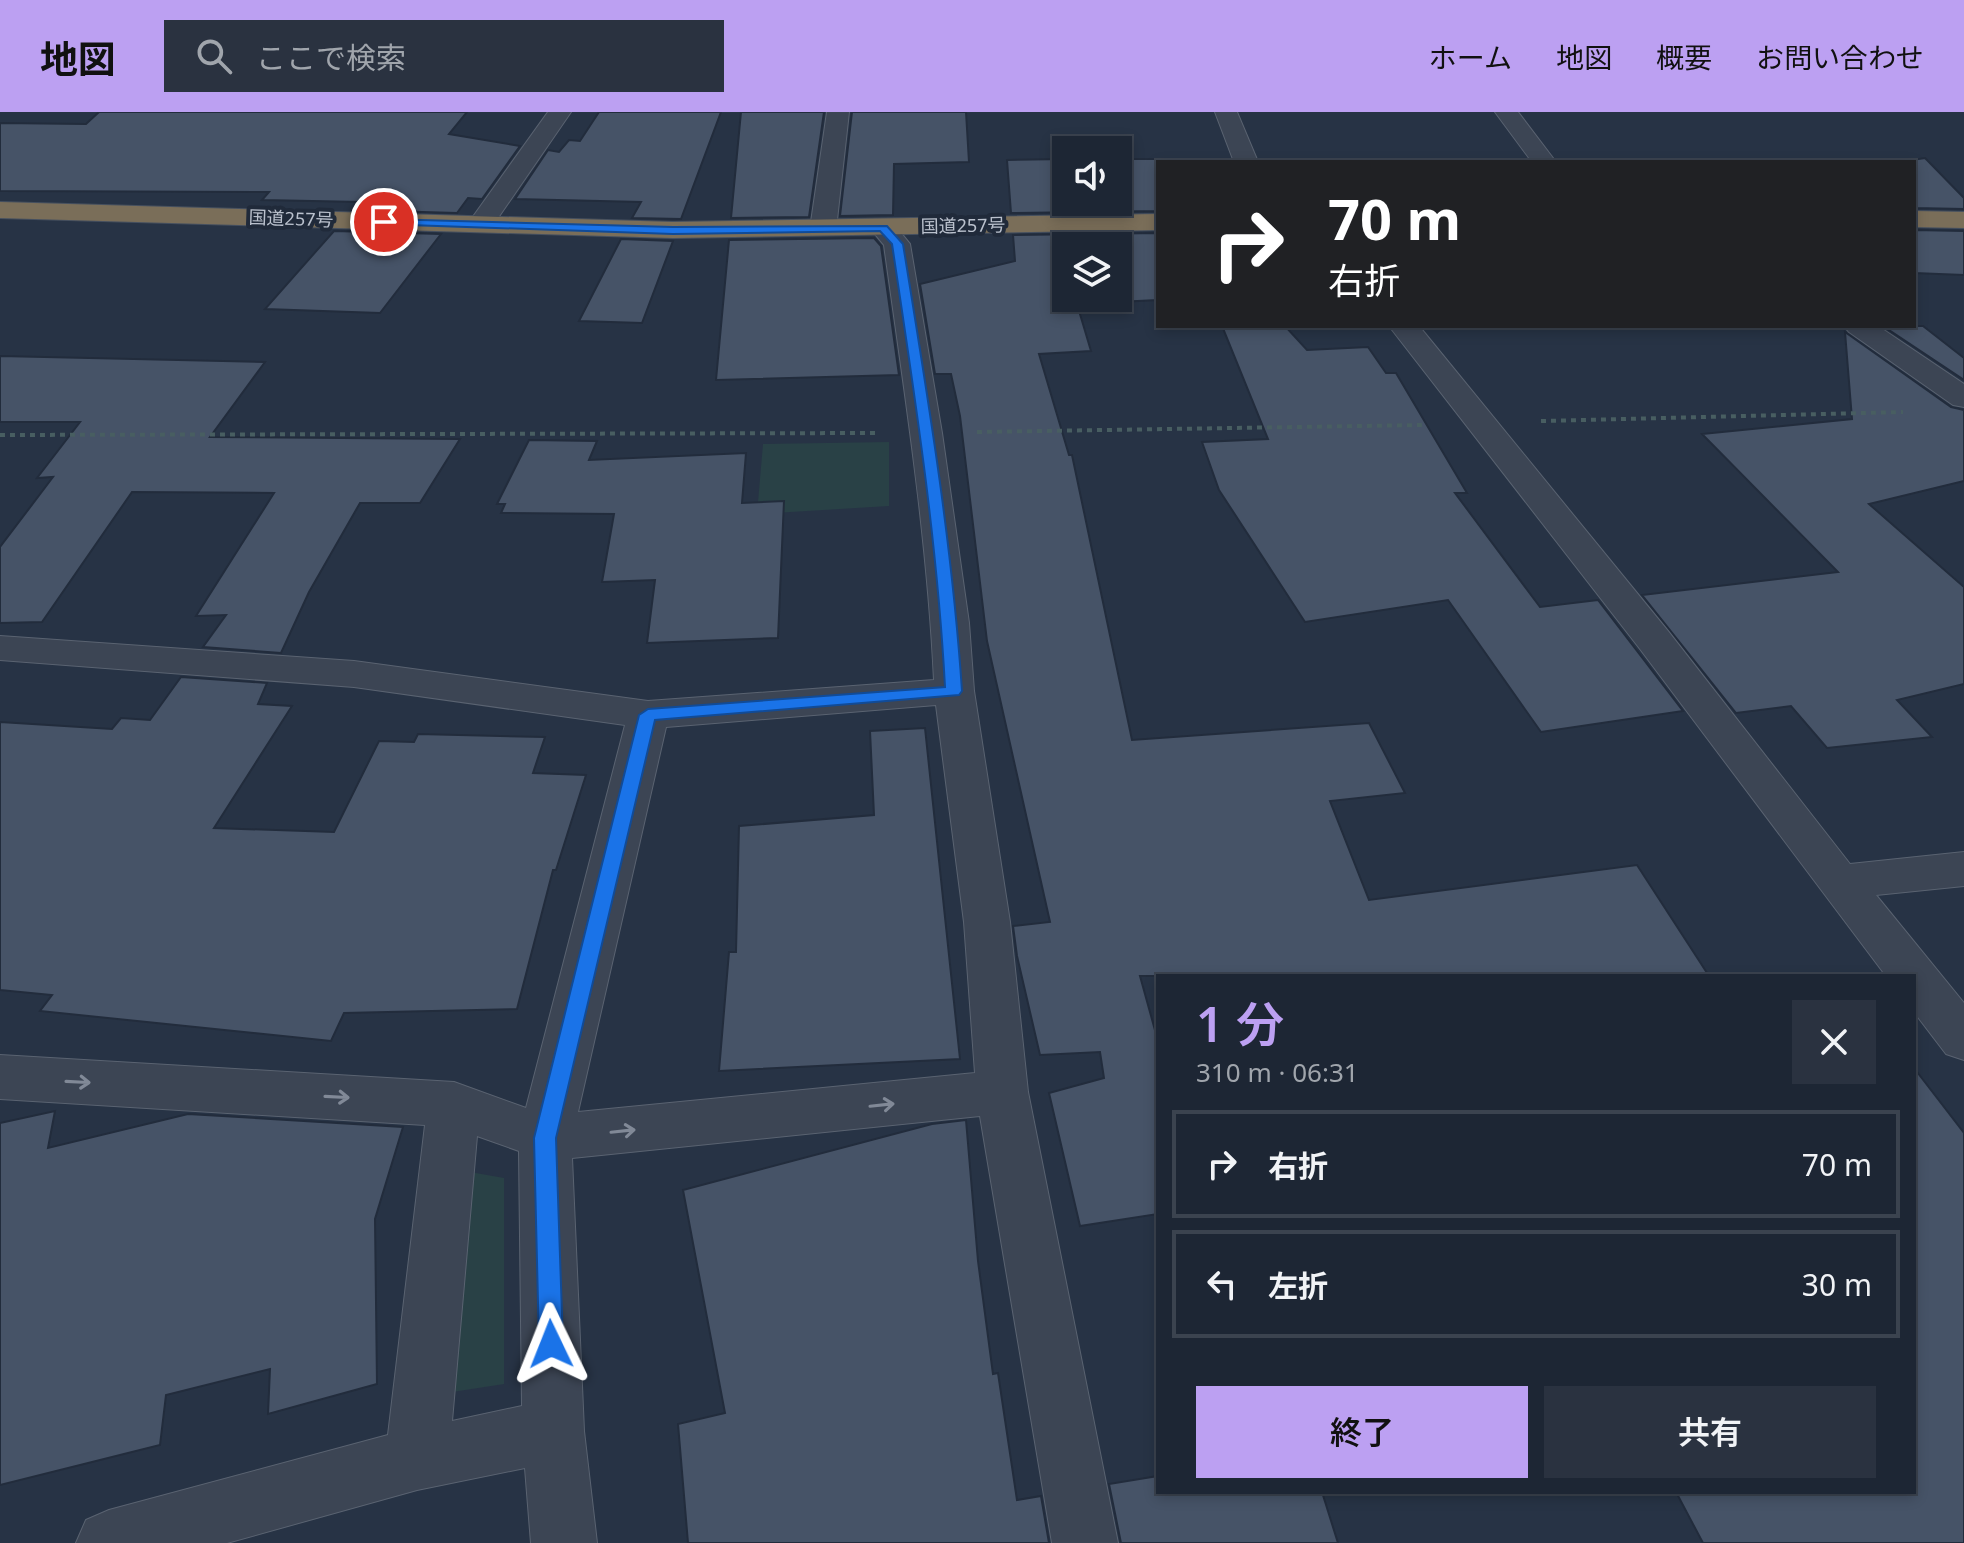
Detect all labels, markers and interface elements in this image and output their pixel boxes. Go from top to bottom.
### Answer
search box [164,20,724,92]
text: 地図 [40,32,116,84]
icon: search [192,34,236,78]
text: ここで検索 [256,37,406,78]
text: ホーム [1429,38,1512,76]
text: 地図 [1556,38,1612,76]
text: 概要 [1656,38,1712,76]
text: お問い合わせ [1756,38,1924,76]
map controls [1052,136,1132,312]
button: sound [1052,136,1132,216]
text: 70 m [1328,180,1461,256]
pin [350,188,418,256]
icon: right [1196,192,1300,296]
icon: arrive [362,200,406,244]
street label: 国道257号 [248,205,334,231]
street label: 国道257号 [920,212,1006,238]
button: layers [1052,232,1132,312]
text: 右折 [1328,256,1400,305]
text: 1 分 [1196,991,1284,1056]
button: close [1792,1000,1876,1084]
text: 310 m · 06:31 [1196,1054,1359,1090]
one-way arrow [64,1075,91,1090]
one-way arrow [323,1090,350,1105]
one-way arrow [868,1097,894,1112]
one-way arrow [609,1123,636,1138]
icon: right [1200,1142,1244,1186]
text: 70 m [1802,1144,1872,1185]
text: 右折 [1268,1145,1328,1186]
icon: left [1200,1262,1244,1306]
text: 30 m [1802,1264,1872,1305]
text: 左折 [1268,1265,1328,1306]
position arrow [509,1302,593,1386]
button: 終了 [1196,1386,1528,1478]
button: 共有 [1544,1386,1876,1478]

